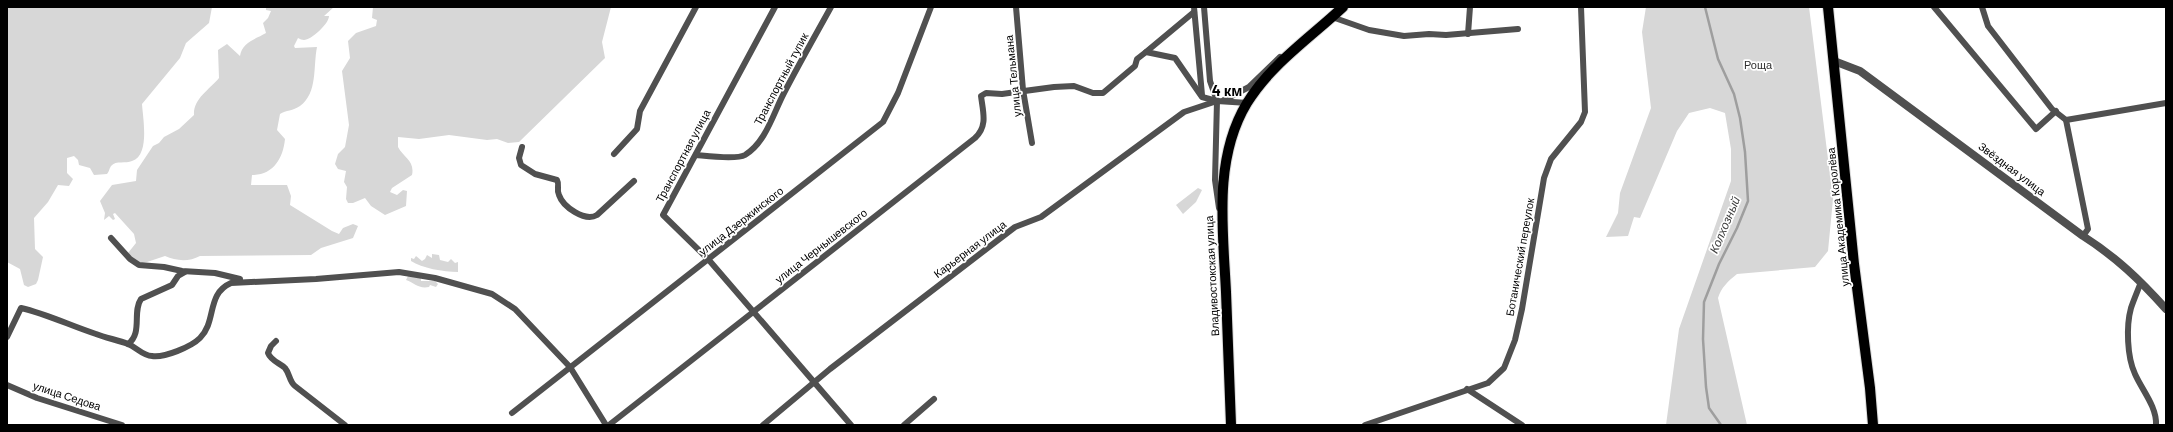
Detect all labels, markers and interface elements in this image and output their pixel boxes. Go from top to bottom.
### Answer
street label: Транспортный тупик [751,30,811,127]
street label: улица Тельмана [1002,34,1023,118]
park label: Роща [1744,58,1773,71]
district label: 4 км [1212,81,1242,99]
street label: Транспортная улица [653,106,713,205]
street label: Звёздная улица [1976,139,2049,199]
street label: улица Академика Королёва [1824,146,1851,287]
street label: улица Дзержинского [696,184,785,258]
water label: Колхозный [1706,194,1742,255]
street label: Ботанический переулок [1503,197,1536,317]
street label: улица Чернышевского [772,206,869,286]
street label: Владивостокская улица [1202,214,1221,337]
street label: Карьерная улица [931,217,1009,280]
street label: улица Седова [32,378,104,413]

